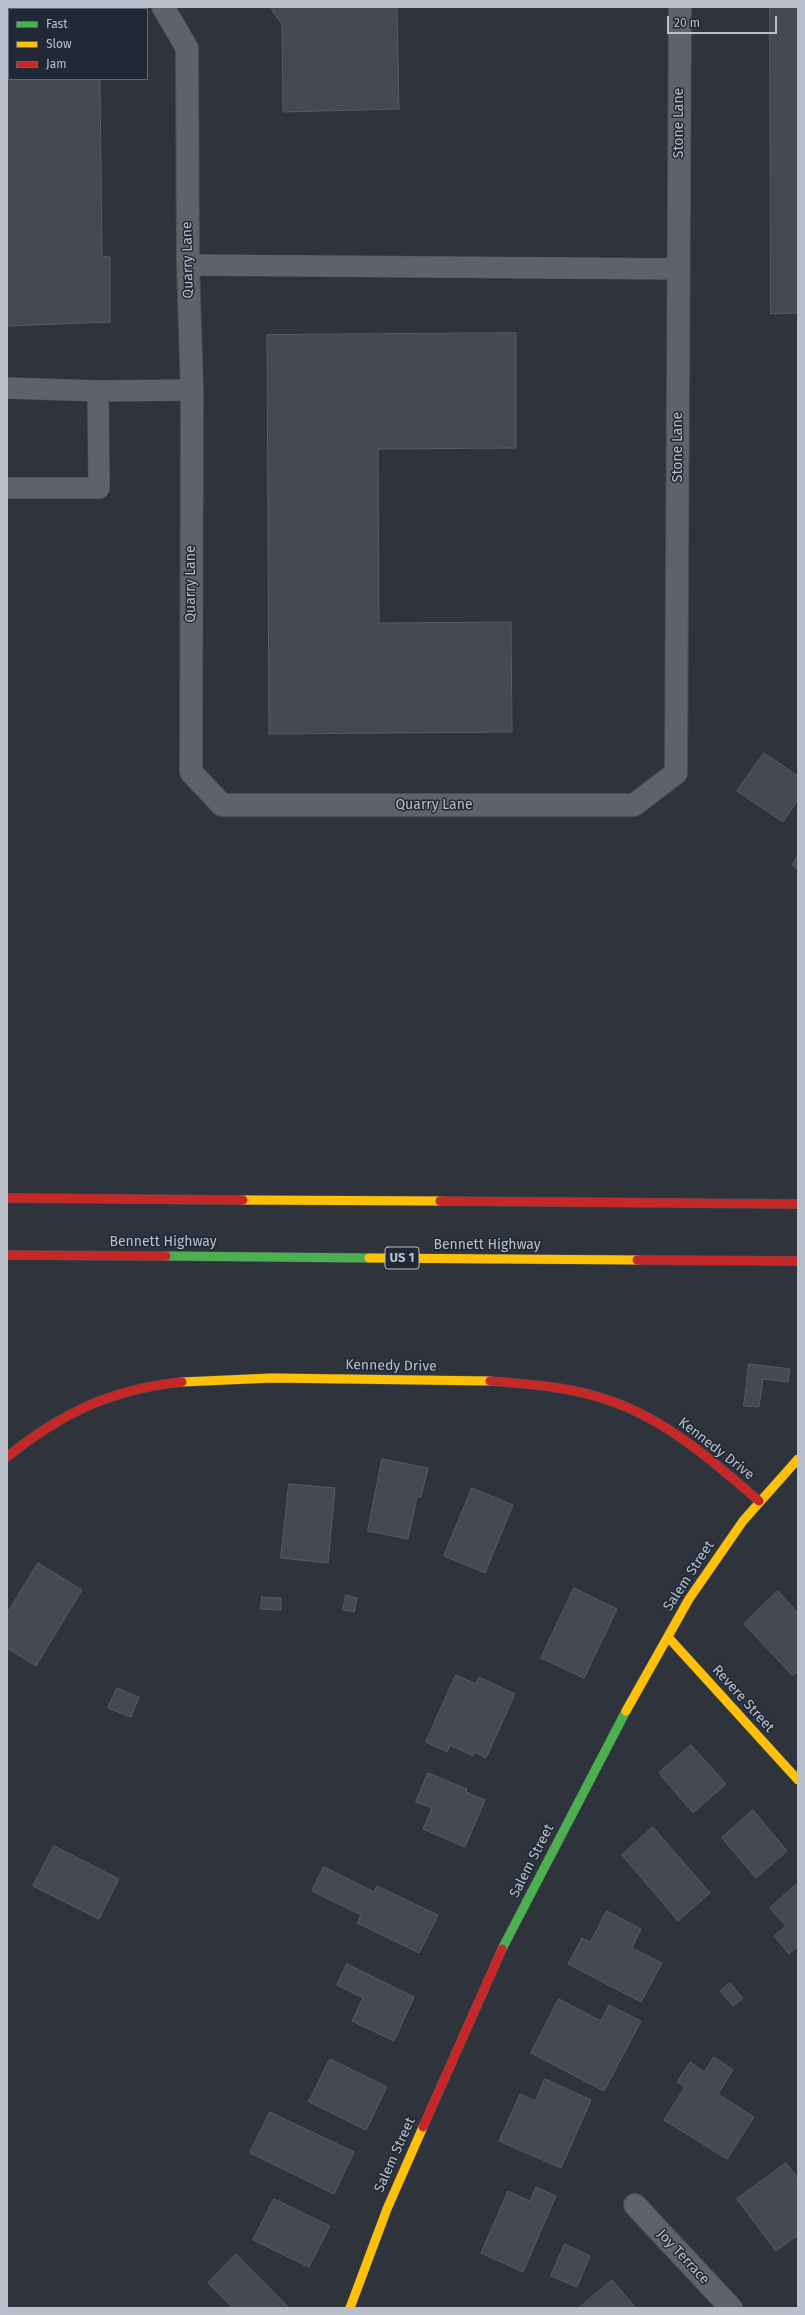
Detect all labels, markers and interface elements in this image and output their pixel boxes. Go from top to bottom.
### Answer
legend [8,8,148,80]
scale bar [669,8,779,34]
text: 20 m [674,16,700,30]
text: Fast [46,17,68,31]
text: Slow [46,37,72,51]
text: Jam [46,57,66,71]
street label: Stone Lane [671,88,687,158]
street label: Quarry Lane [179,221,197,299]
street label: Stone Lane [670,412,686,482]
street label: Quarry Lane [183,545,199,623]
street label: Quarry Lane [395,797,473,813]
street label: Bennett Highway [109,1234,217,1250]
street label: Bennett Highway [433,1237,541,1253]
road number: US 1 [385,1247,419,1269]
street label: Kennedy Drive [345,1357,437,1375]
street label: Kennedy Drive [675,1414,757,1484]
street label: Salem Street [660,1538,718,1614]
street label: Revere Street [708,1662,778,1736]
street label: Salem Street [506,1821,558,1901]
street label: Salem Street [371,2115,419,2195]
street label: Joy Terrace [653,2226,713,2288]

